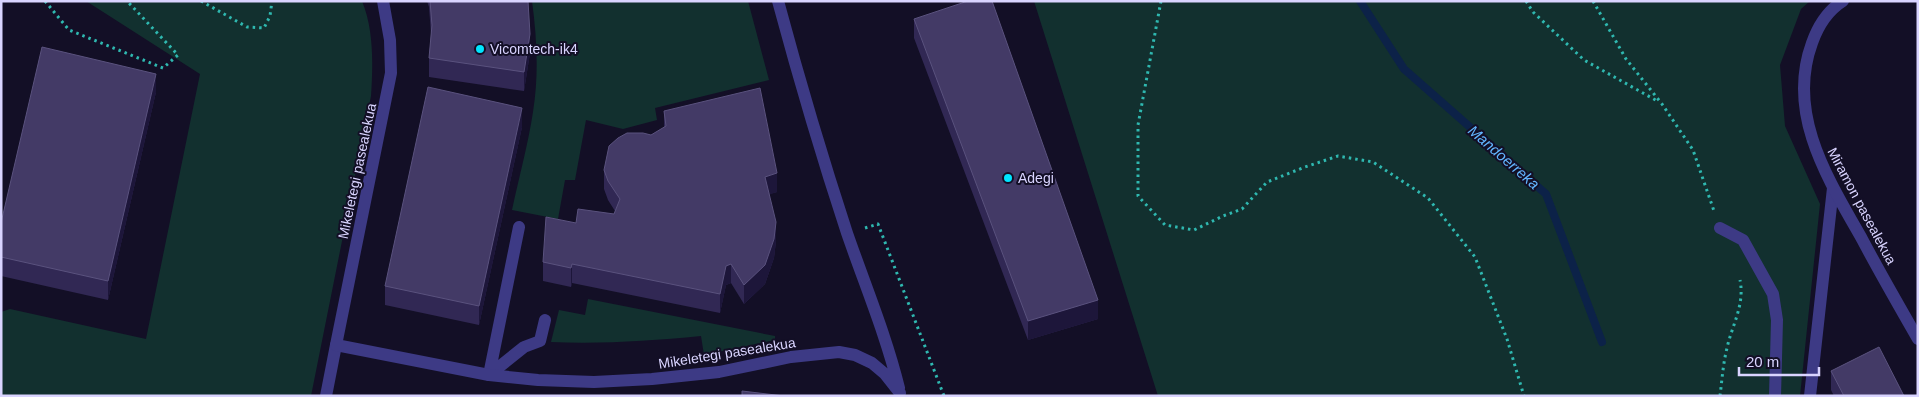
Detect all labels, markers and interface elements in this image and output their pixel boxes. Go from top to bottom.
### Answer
place label: Vicomtech-ik4 [490,41,578,57]
marker: Vicomtech-ik4 [474,43,486,55]
street label: Mikeletegi pasealekua [335,101,379,240]
water label: Mandoerreka [1465,122,1543,192]
street label: Miramon pasealekua [1824,145,1900,267]
place label: Adegi [1018,170,1054,186]
marker: Adegi [1002,172,1014,184]
street label: Mikeletegi pasealekua [657,334,797,372]
scale bar [1739,344,1819,376]
text: 20 m [1746,353,1779,370]

